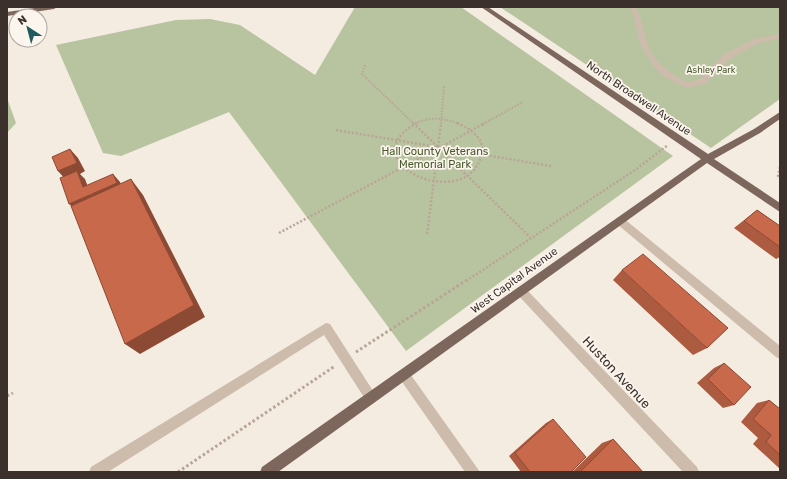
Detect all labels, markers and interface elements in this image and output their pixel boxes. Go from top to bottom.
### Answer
north arrow [8,8,48,48]
text: N [15,13,30,28]
street label: North Broadwell Avenue [584,59,693,138]
park label: Ashley Park [687,65,736,75]
park label: Hall County Veterans Memorial Park [382,145,489,171]
street label: West Capital Avenue [468,245,560,316]
street label: Huston Avenue [580,333,654,411]

